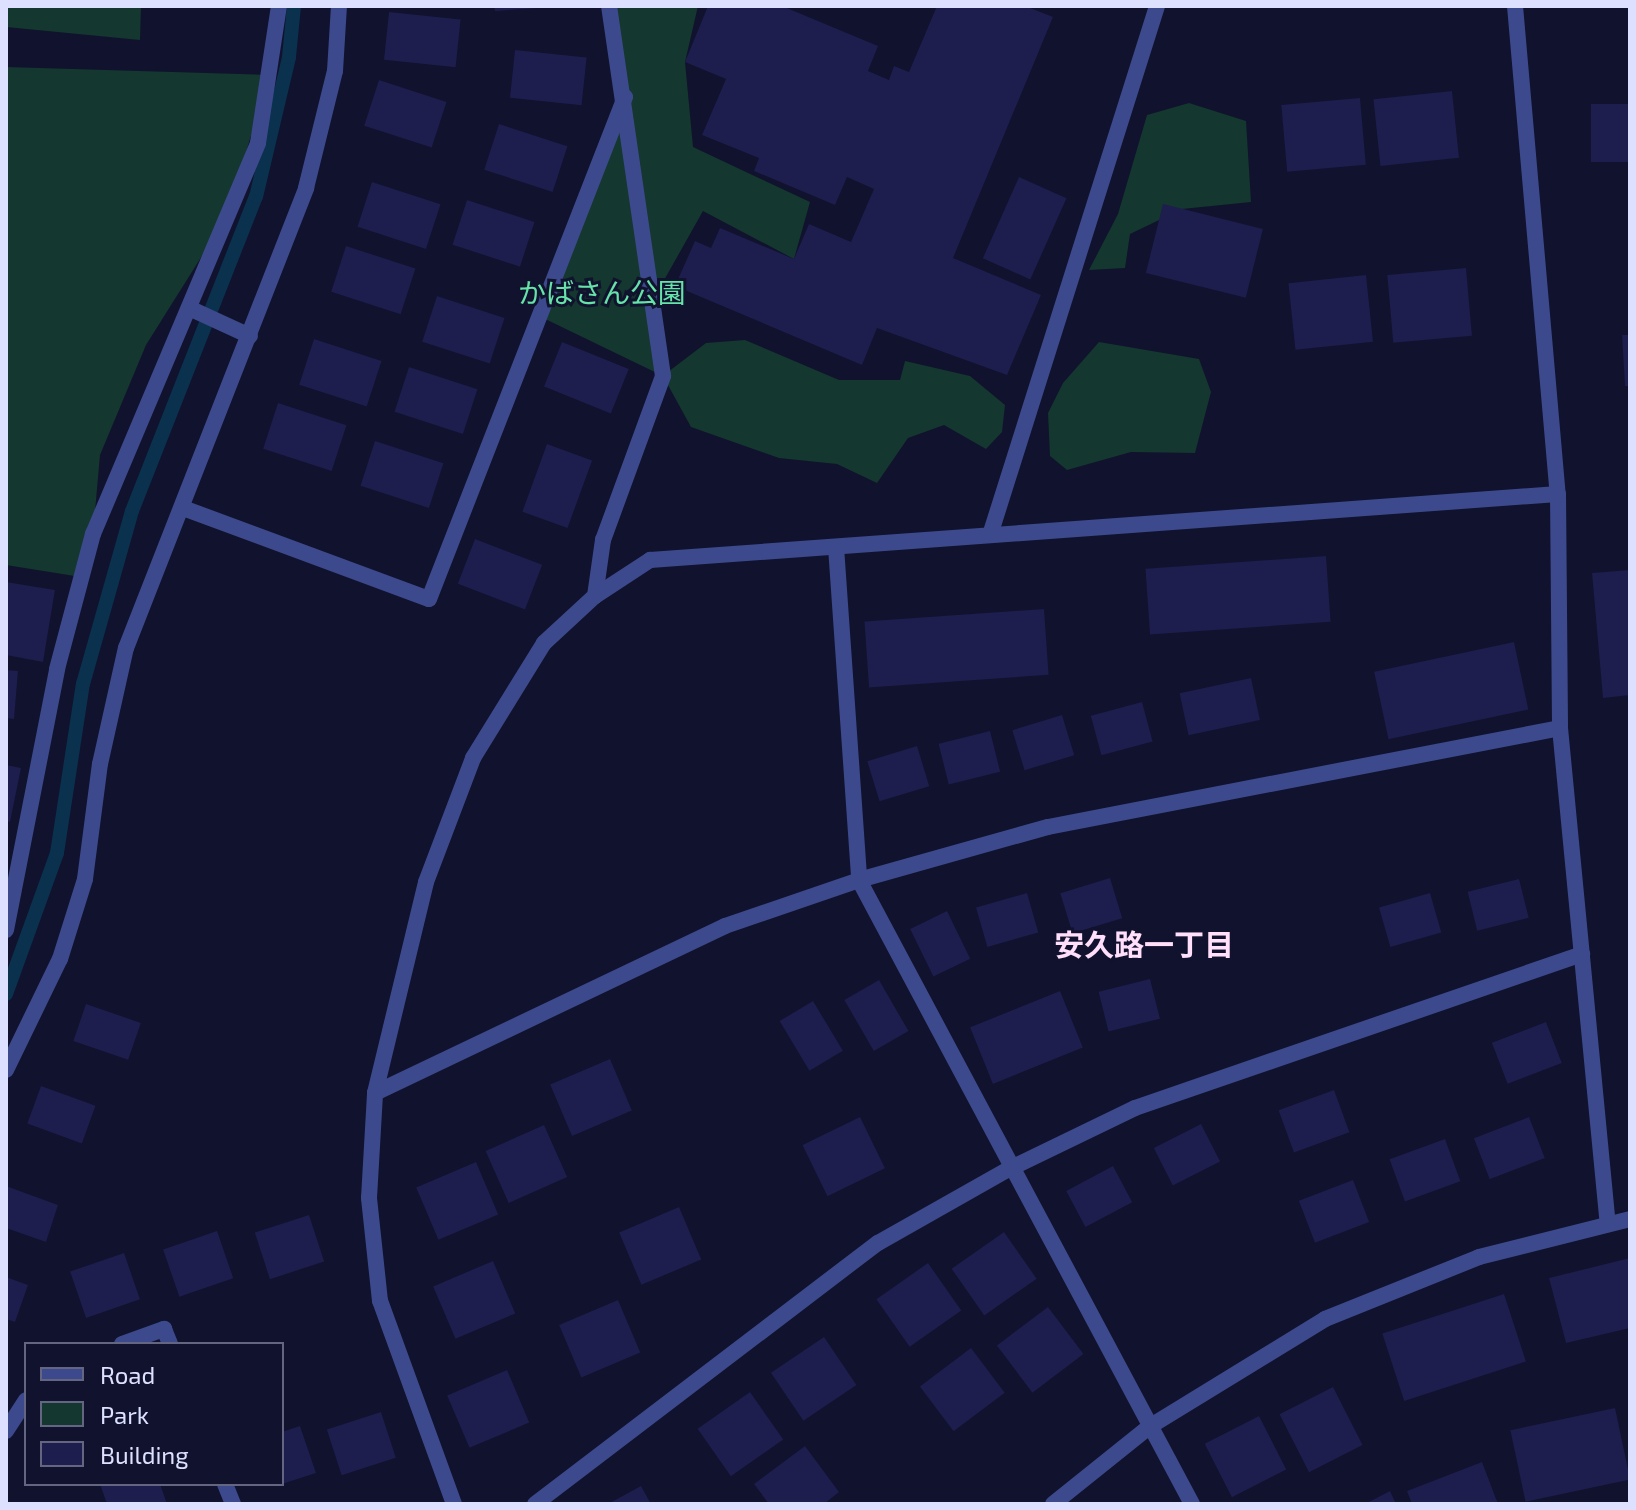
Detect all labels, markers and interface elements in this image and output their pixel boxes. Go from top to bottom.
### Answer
park label: かばさん公園 [518,275,686,309]
district label: 安久路一丁目 [1054,926,1234,962]
legend [24,1342,284,1486]
text: Road [100,1360,155,1389]
text: Park [100,1400,149,1429]
text: Building [100,1440,189,1469]

